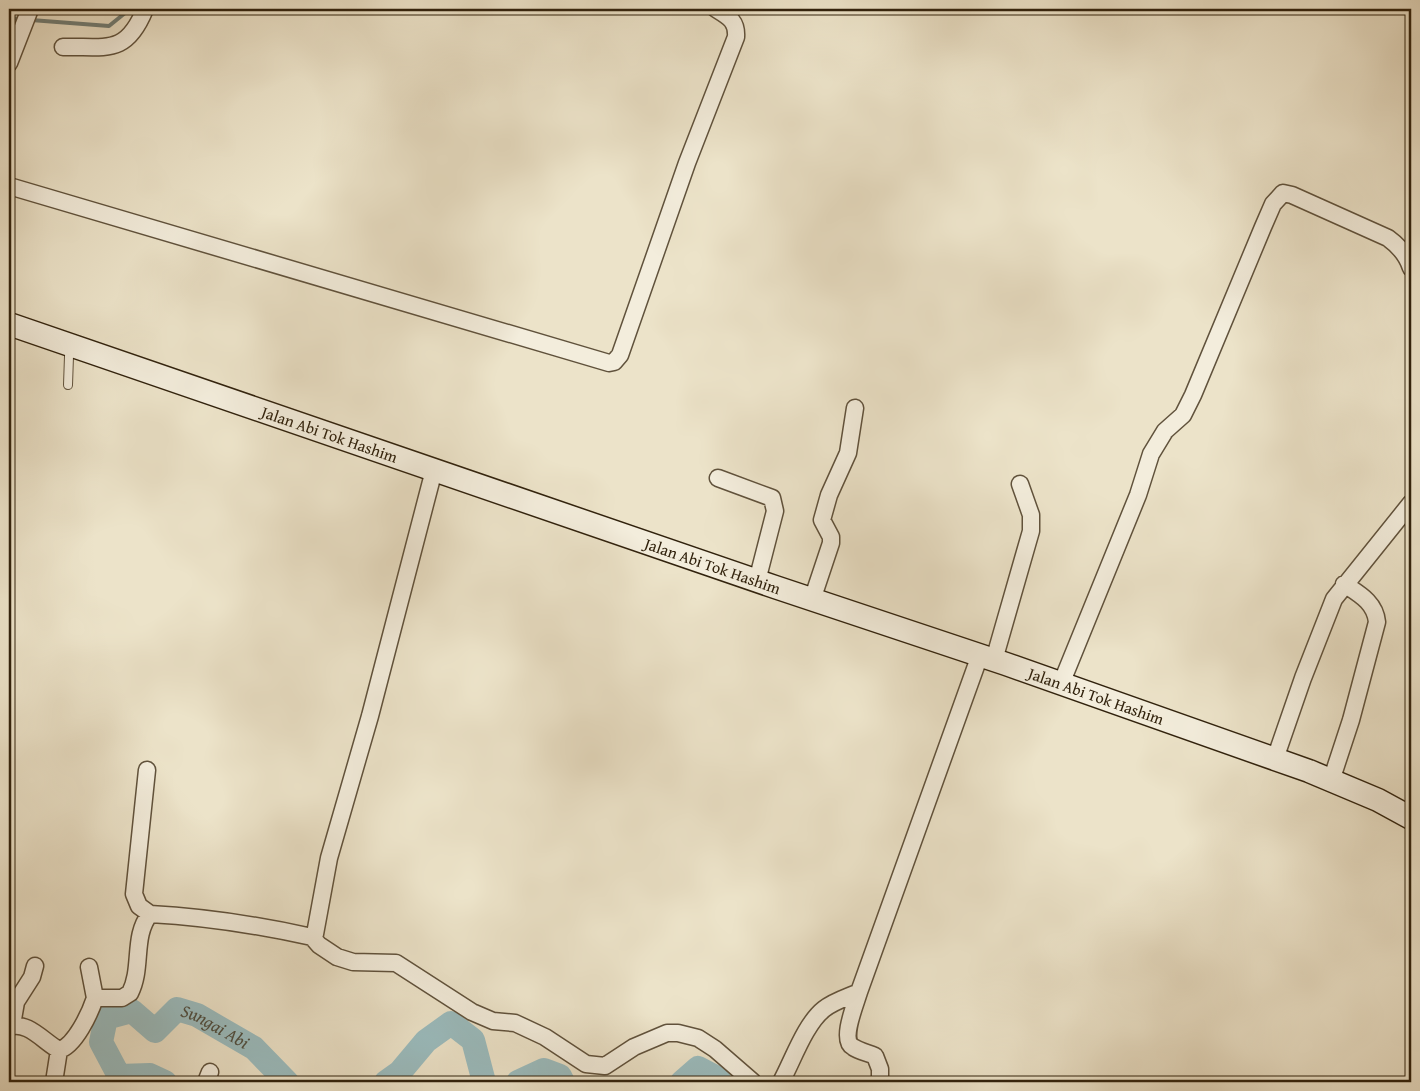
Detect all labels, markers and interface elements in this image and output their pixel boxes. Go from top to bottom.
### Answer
street label: Jalan Abi Tok Hashim [256,399,401,469]
street label: Jalan Abi Tok Hashim [640,530,784,600]
street label: Jalan Abi Tok Hashim [1023,660,1167,731]
water label: Sungai Abi [178,997,255,1056]

